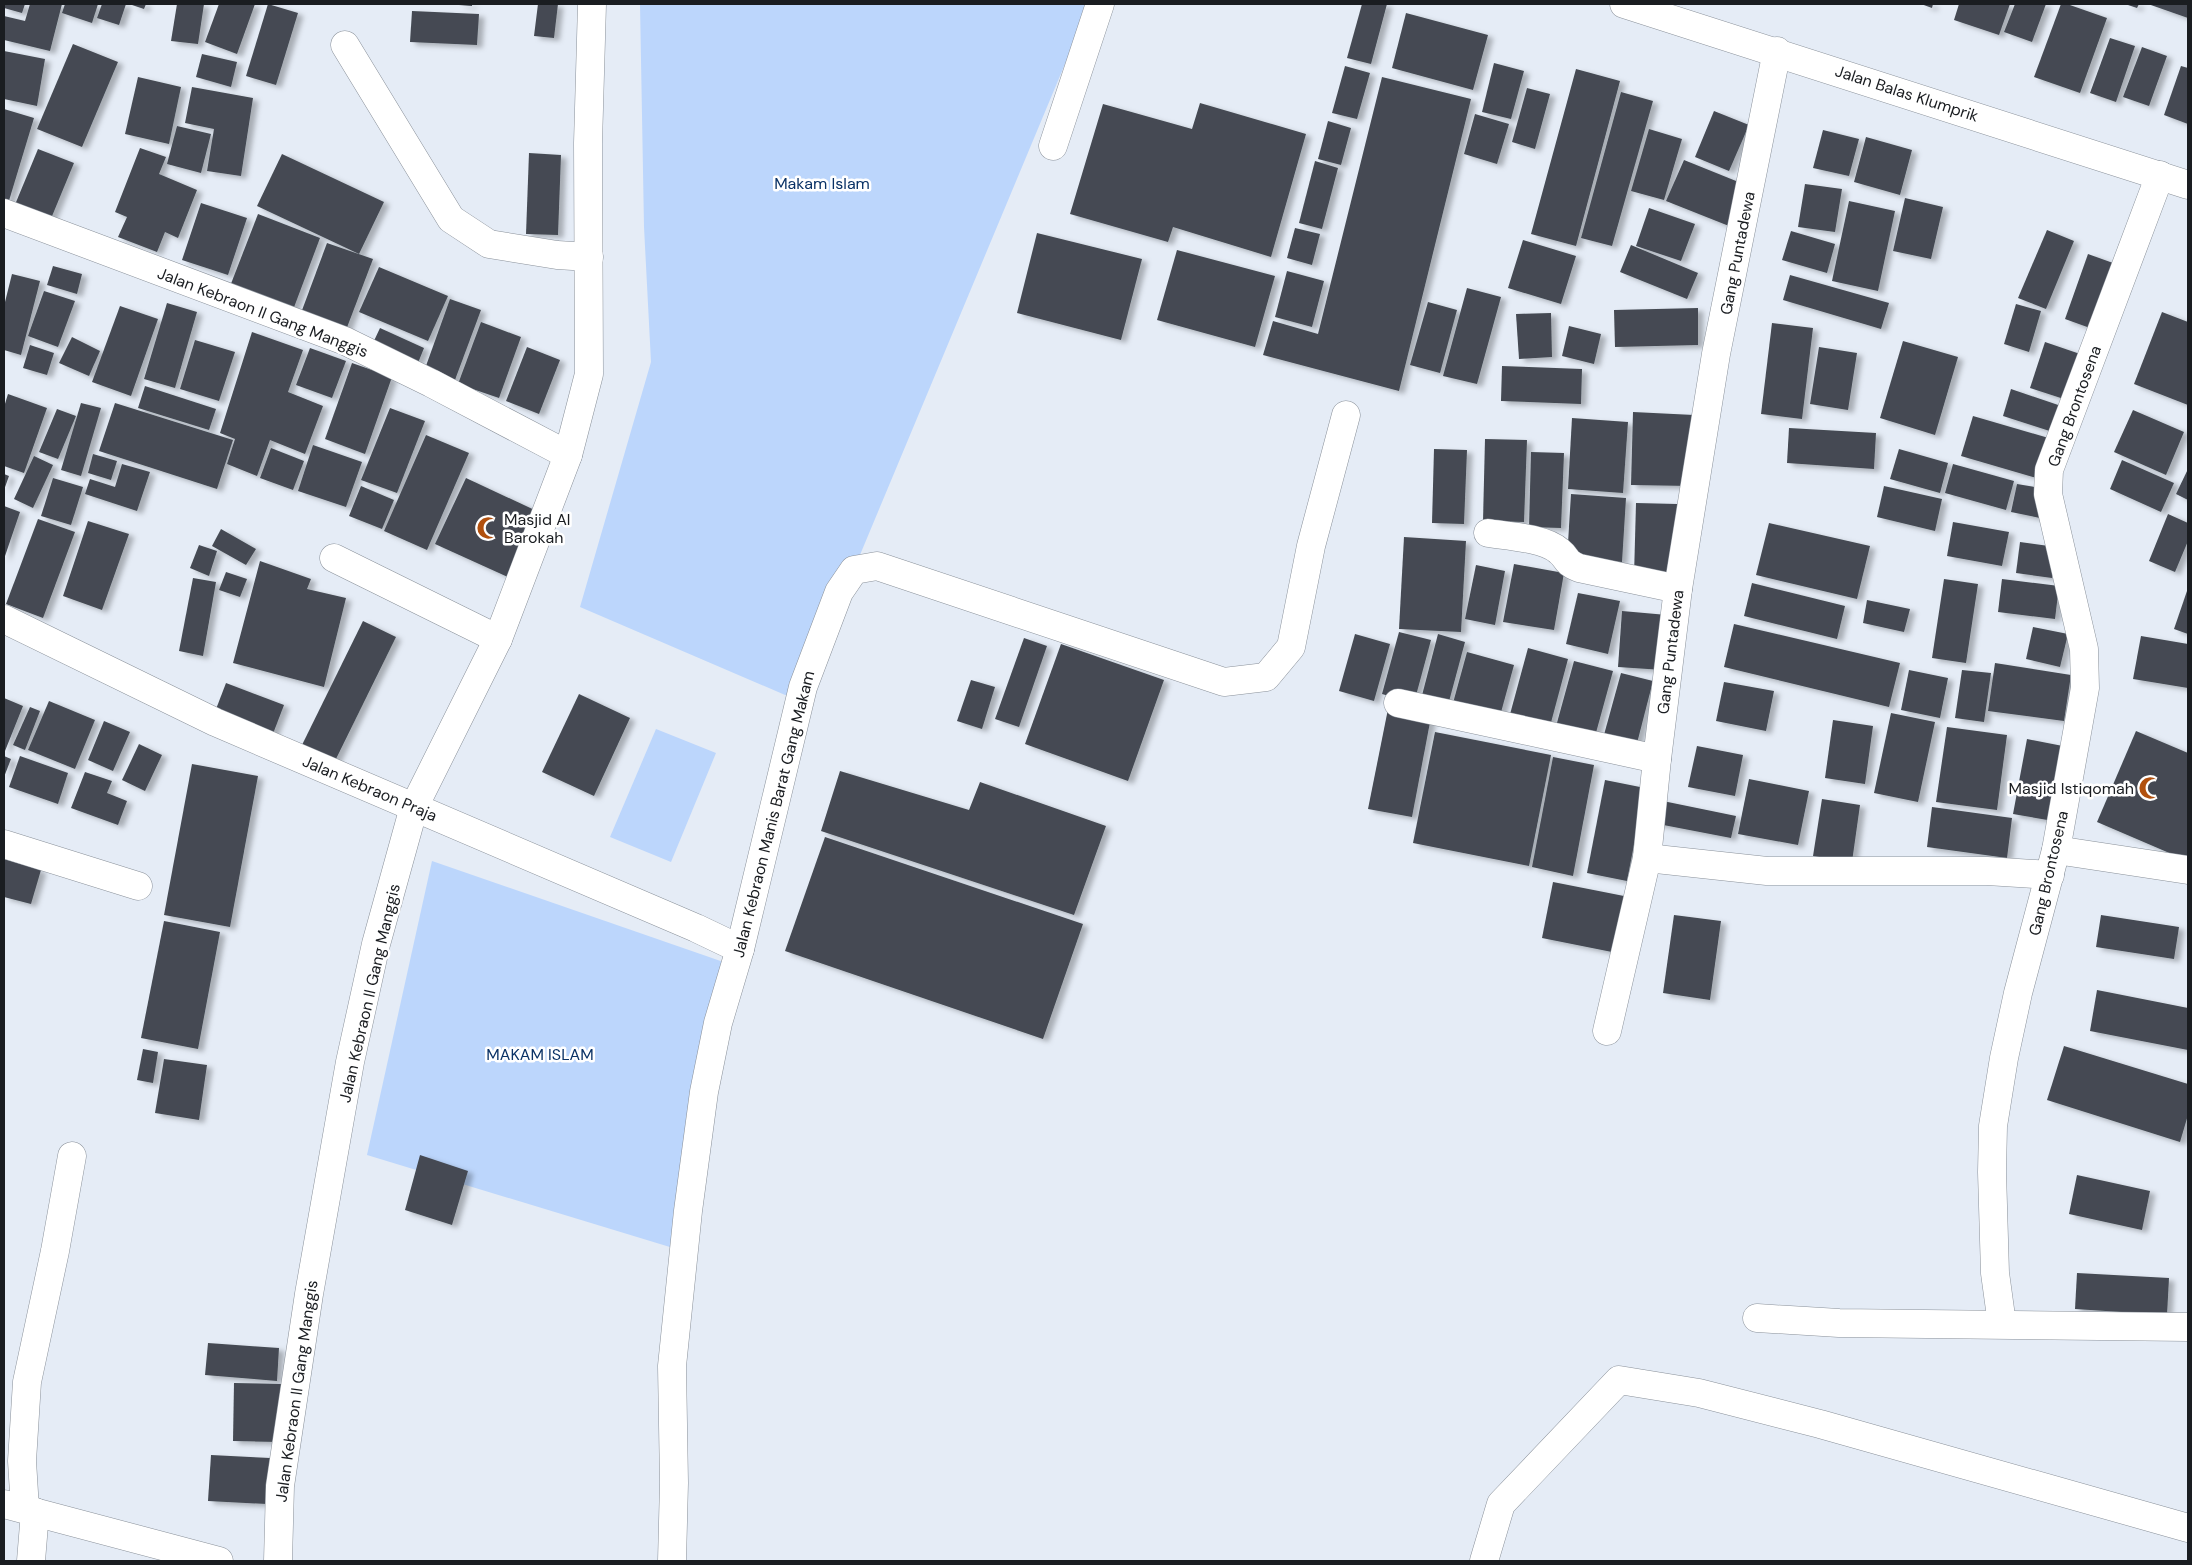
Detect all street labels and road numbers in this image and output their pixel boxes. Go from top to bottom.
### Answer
street label: Jalan Balas Klumprik [1832,60,1981,127]
street label: Gang Puntadewa [1715,190,1760,317]
street label: Jalan Kebraon II Gang Manggis [155,263,371,362]
street label: Gang Brontosena [2043,343,2106,470]
street label: Gang Puntadewa [1652,589,1689,715]
street label: Jalan Kebraon Manis Barat Gang Makam [728,668,819,960]
street label: Jalan Kebraon Praja [299,751,440,826]
street label: Gang Brontosena [2024,809,2073,938]
street label: Jalan Kebraon II Gang Manggis [334,882,405,1105]
street label: Jalan Kebraon II Gang Manggis [271,1279,322,1503]

